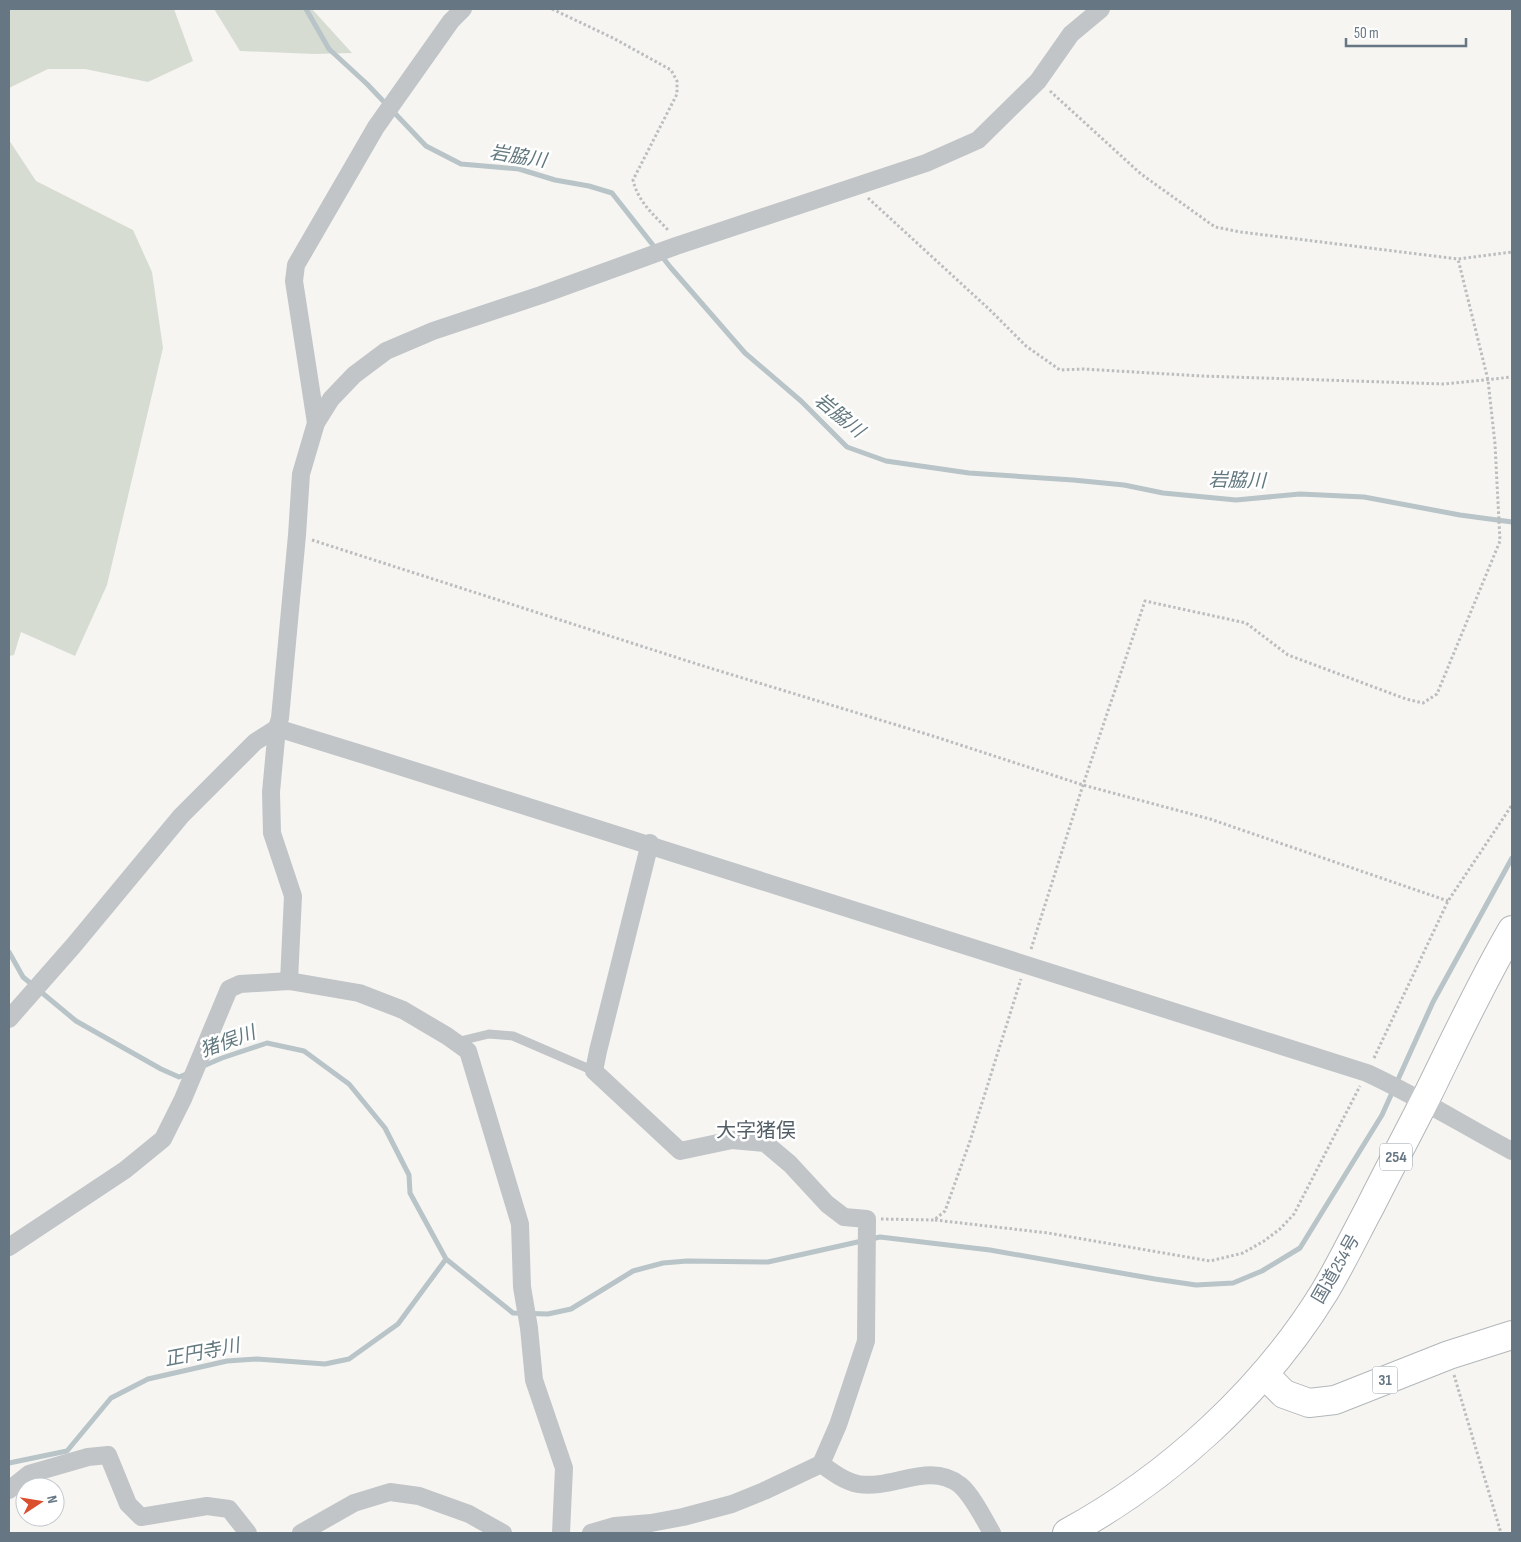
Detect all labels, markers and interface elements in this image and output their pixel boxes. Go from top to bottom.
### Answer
scale bar [1346,15,1466,47]
text: 50 m [1354,24,1379,43]
water label: 岩脇川 [488,141,550,173]
water label: 岩脇川 [810,389,870,444]
water label: 岩脇川 [1208,469,1268,493]
water label: 猪俣川 [197,1021,261,1063]
district label: 大字猪俣 [716,1119,796,1143]
road number: 254 [1380,1144,1412,1170]
street label: 国道254号 [1308,1231,1364,1307]
water label: 正円寺川 [162,1334,243,1372]
road number: 31 [1372,1366,1398,1394]
north arrow [15,1477,65,1527]
text: N [43,1494,61,1505]

